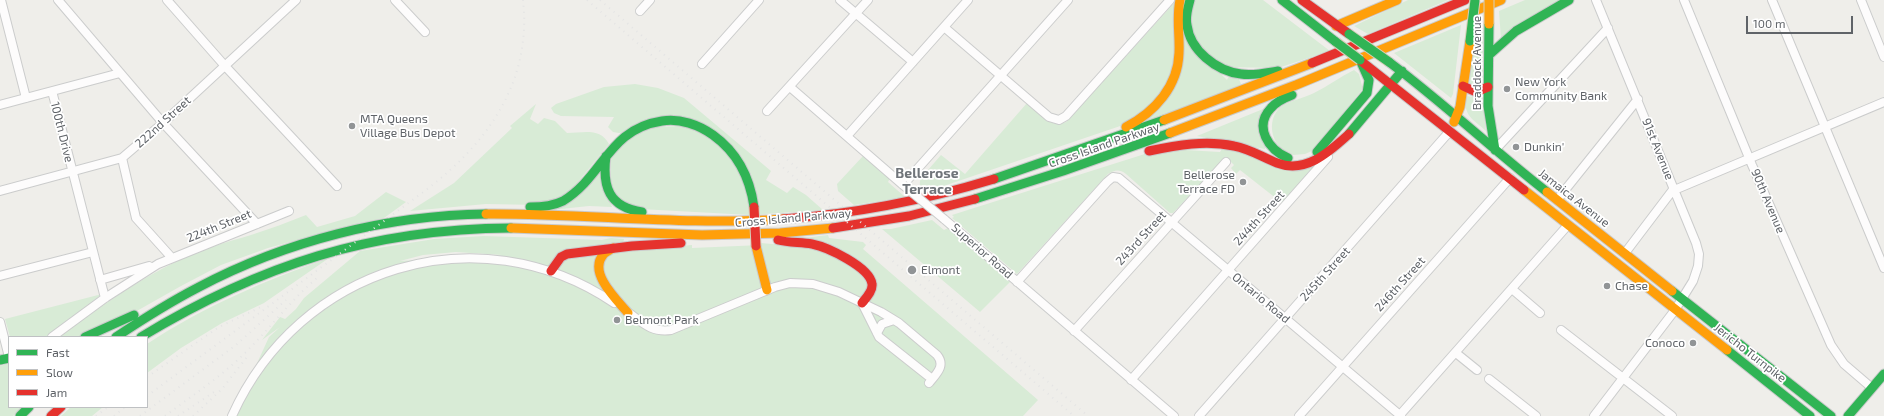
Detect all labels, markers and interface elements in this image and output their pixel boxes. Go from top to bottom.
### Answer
scale bar [1748,8,1855,34]
street label: Braddock Avenue [1470,16,1484,110]
text: 100 m [1753,16,1785,30]
place label: New York Community Bank [1515,75,1607,103]
marker: New York Community Bank [1502,84,1512,94]
street label: 222nd Street [132,93,194,151]
street label: 100th Drive [48,100,76,164]
place label: MTA Queens Village Bus Depot [360,112,456,140]
street label: 91st Avenue [1639,116,1677,182]
street label: Cross Island Parkway [1047,119,1161,171]
marker: MTA Queens Village Bus Depot [347,121,357,131]
place label: Dunkin' [1524,140,1564,154]
marker: Dunkin' [1511,142,1521,152]
district label: Bellerose Terrace [895,165,959,198]
street label: Jamaica Avenue [1536,166,1612,230]
street label: 90th Avenue [1748,167,1788,235]
place label: Bellerose Terrace FD [1177,168,1235,196]
marker: Bellerose Terrace FD [1238,177,1248,187]
street label: 244th Street [1231,188,1287,248]
street label: Cross Island Parkway [734,206,852,230]
street label: 224th Street [185,207,253,245]
street label: 243rd Street [1113,208,1169,268]
street label: Superior Road [948,220,1016,282]
street label: 245th Street [1297,244,1353,304]
street label: 246th Street [1372,254,1428,314]
place label: Elmont [921,263,960,277]
marker: Elmont [906,264,918,276]
street label: Ontario Road [1229,270,1293,326]
place label: Chase [1615,279,1648,293]
marker: Chase [1602,281,1612,291]
place label: Belmont Park [625,313,699,327]
marker: Belmont Park [612,315,622,325]
street label: Jericho Turnpike [1711,320,1789,386]
legend [8,336,148,408]
place label: Conoco [1645,336,1685,350]
marker: Conoco [1688,338,1698,348]
text: Fast [46,345,69,359]
text: Slow [46,365,73,379]
text: Jam [46,385,67,399]

